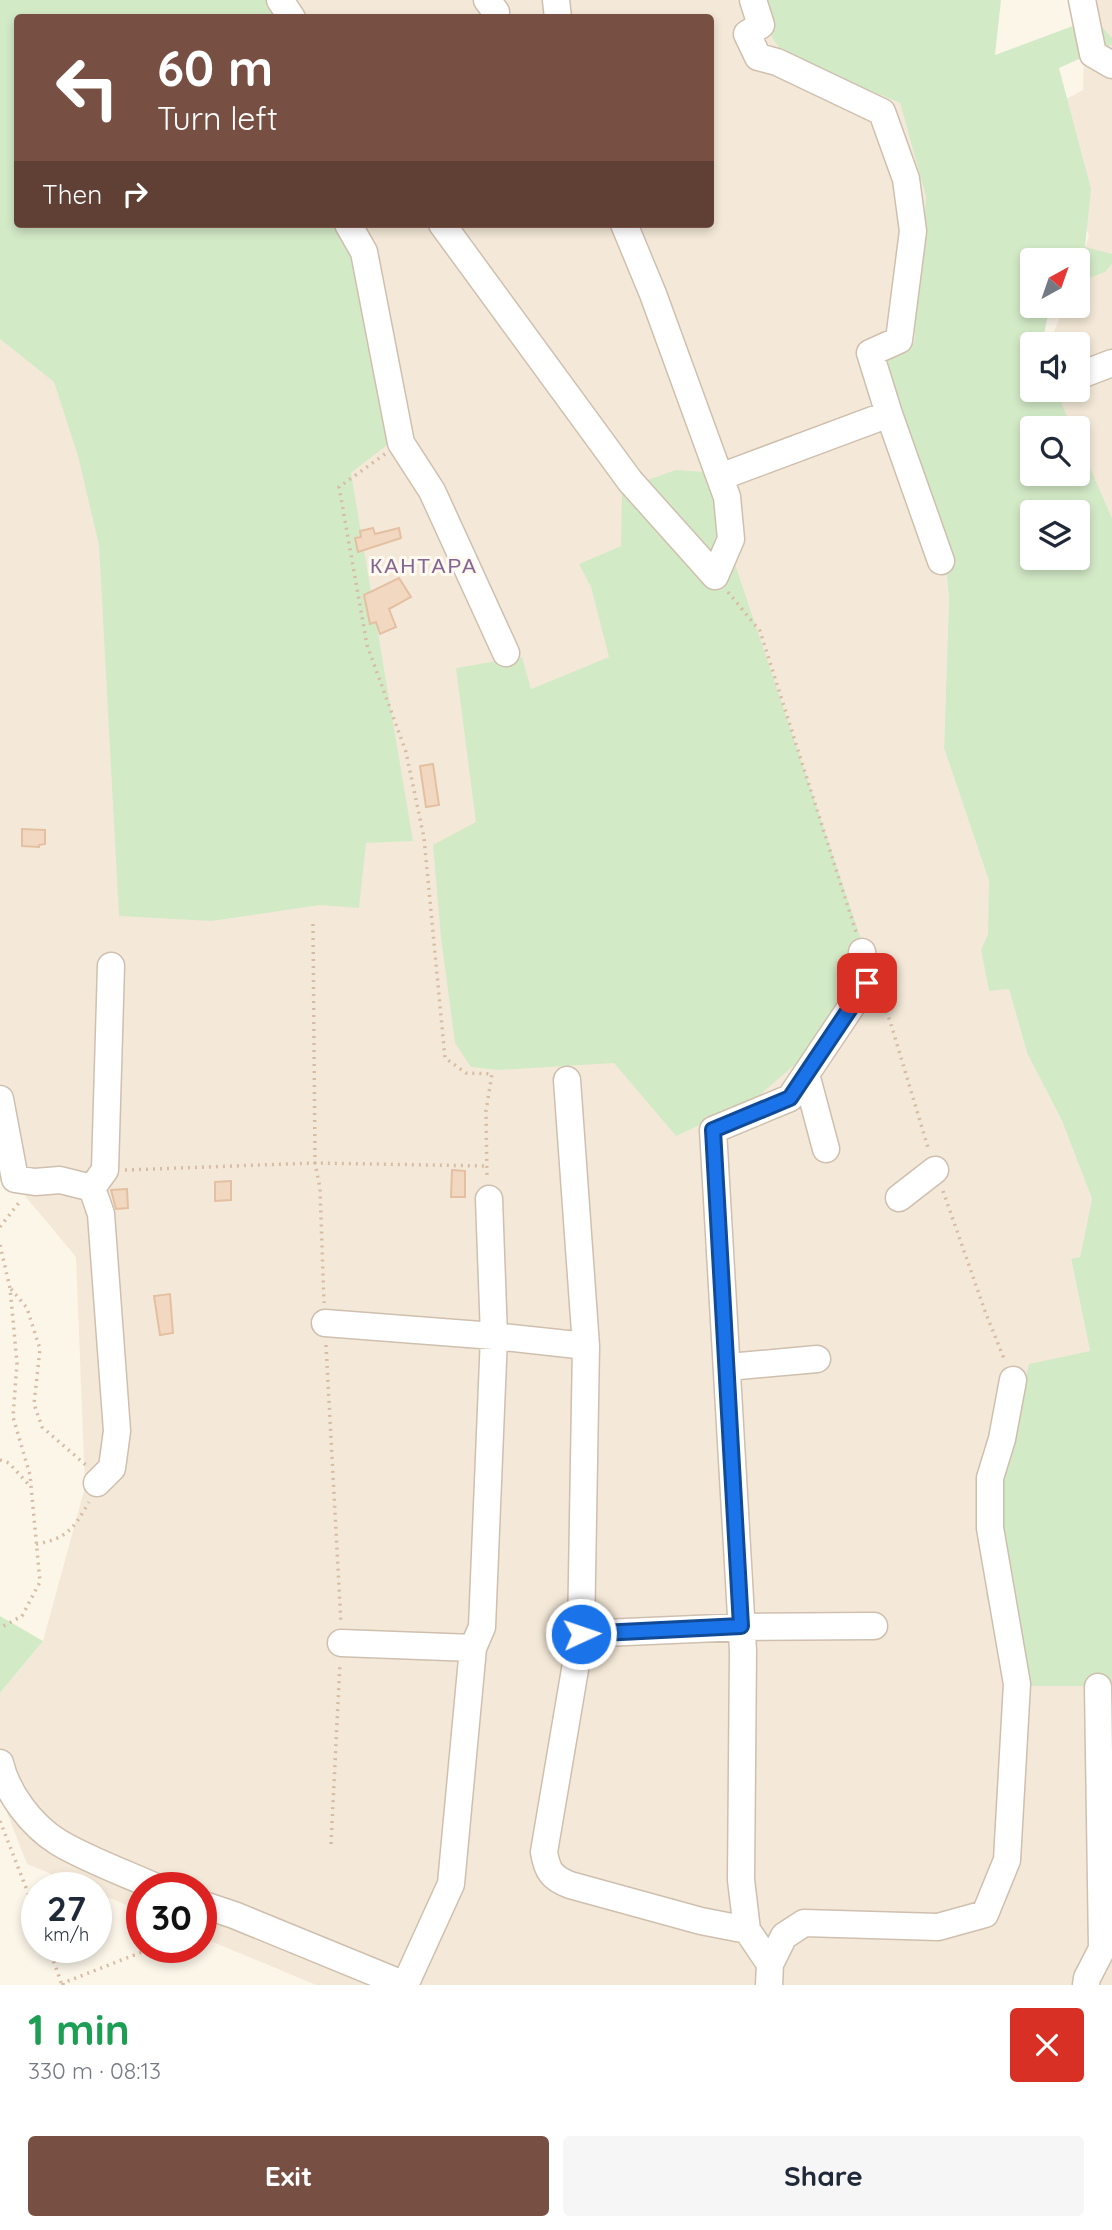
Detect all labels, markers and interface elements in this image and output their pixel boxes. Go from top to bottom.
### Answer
text: 60 m [157,37,273,98]
icon: left [42,42,133,133]
text: Turn left [157,98,278,138]
icon: right [116,175,154,213]
text: Then [42,178,102,211]
north arrow [1020,248,1090,318]
map controls [1020,248,1090,570]
button: sound [1020,332,1090,402]
button: search [1020,416,1090,486]
button: layers [1020,500,1090,570]
district label: КАНТАРА [370,552,478,578]
pin [837,953,897,1013]
icon: arrive [848,964,886,1002]
position arrow [544,1597,618,1671]
speed limit sign: 30 [126,1872,217,1963]
text: 27 [47,1886,86,1930]
text: km/h [44,1923,89,1946]
text: 1 min [28,2003,130,2056]
button: close [1010,2008,1084,2082]
text: 330 m · 08:13 [28,2056,161,2085]
button: Exit [28,2136,549,2216]
button: Share [563,2136,1084,2216]

